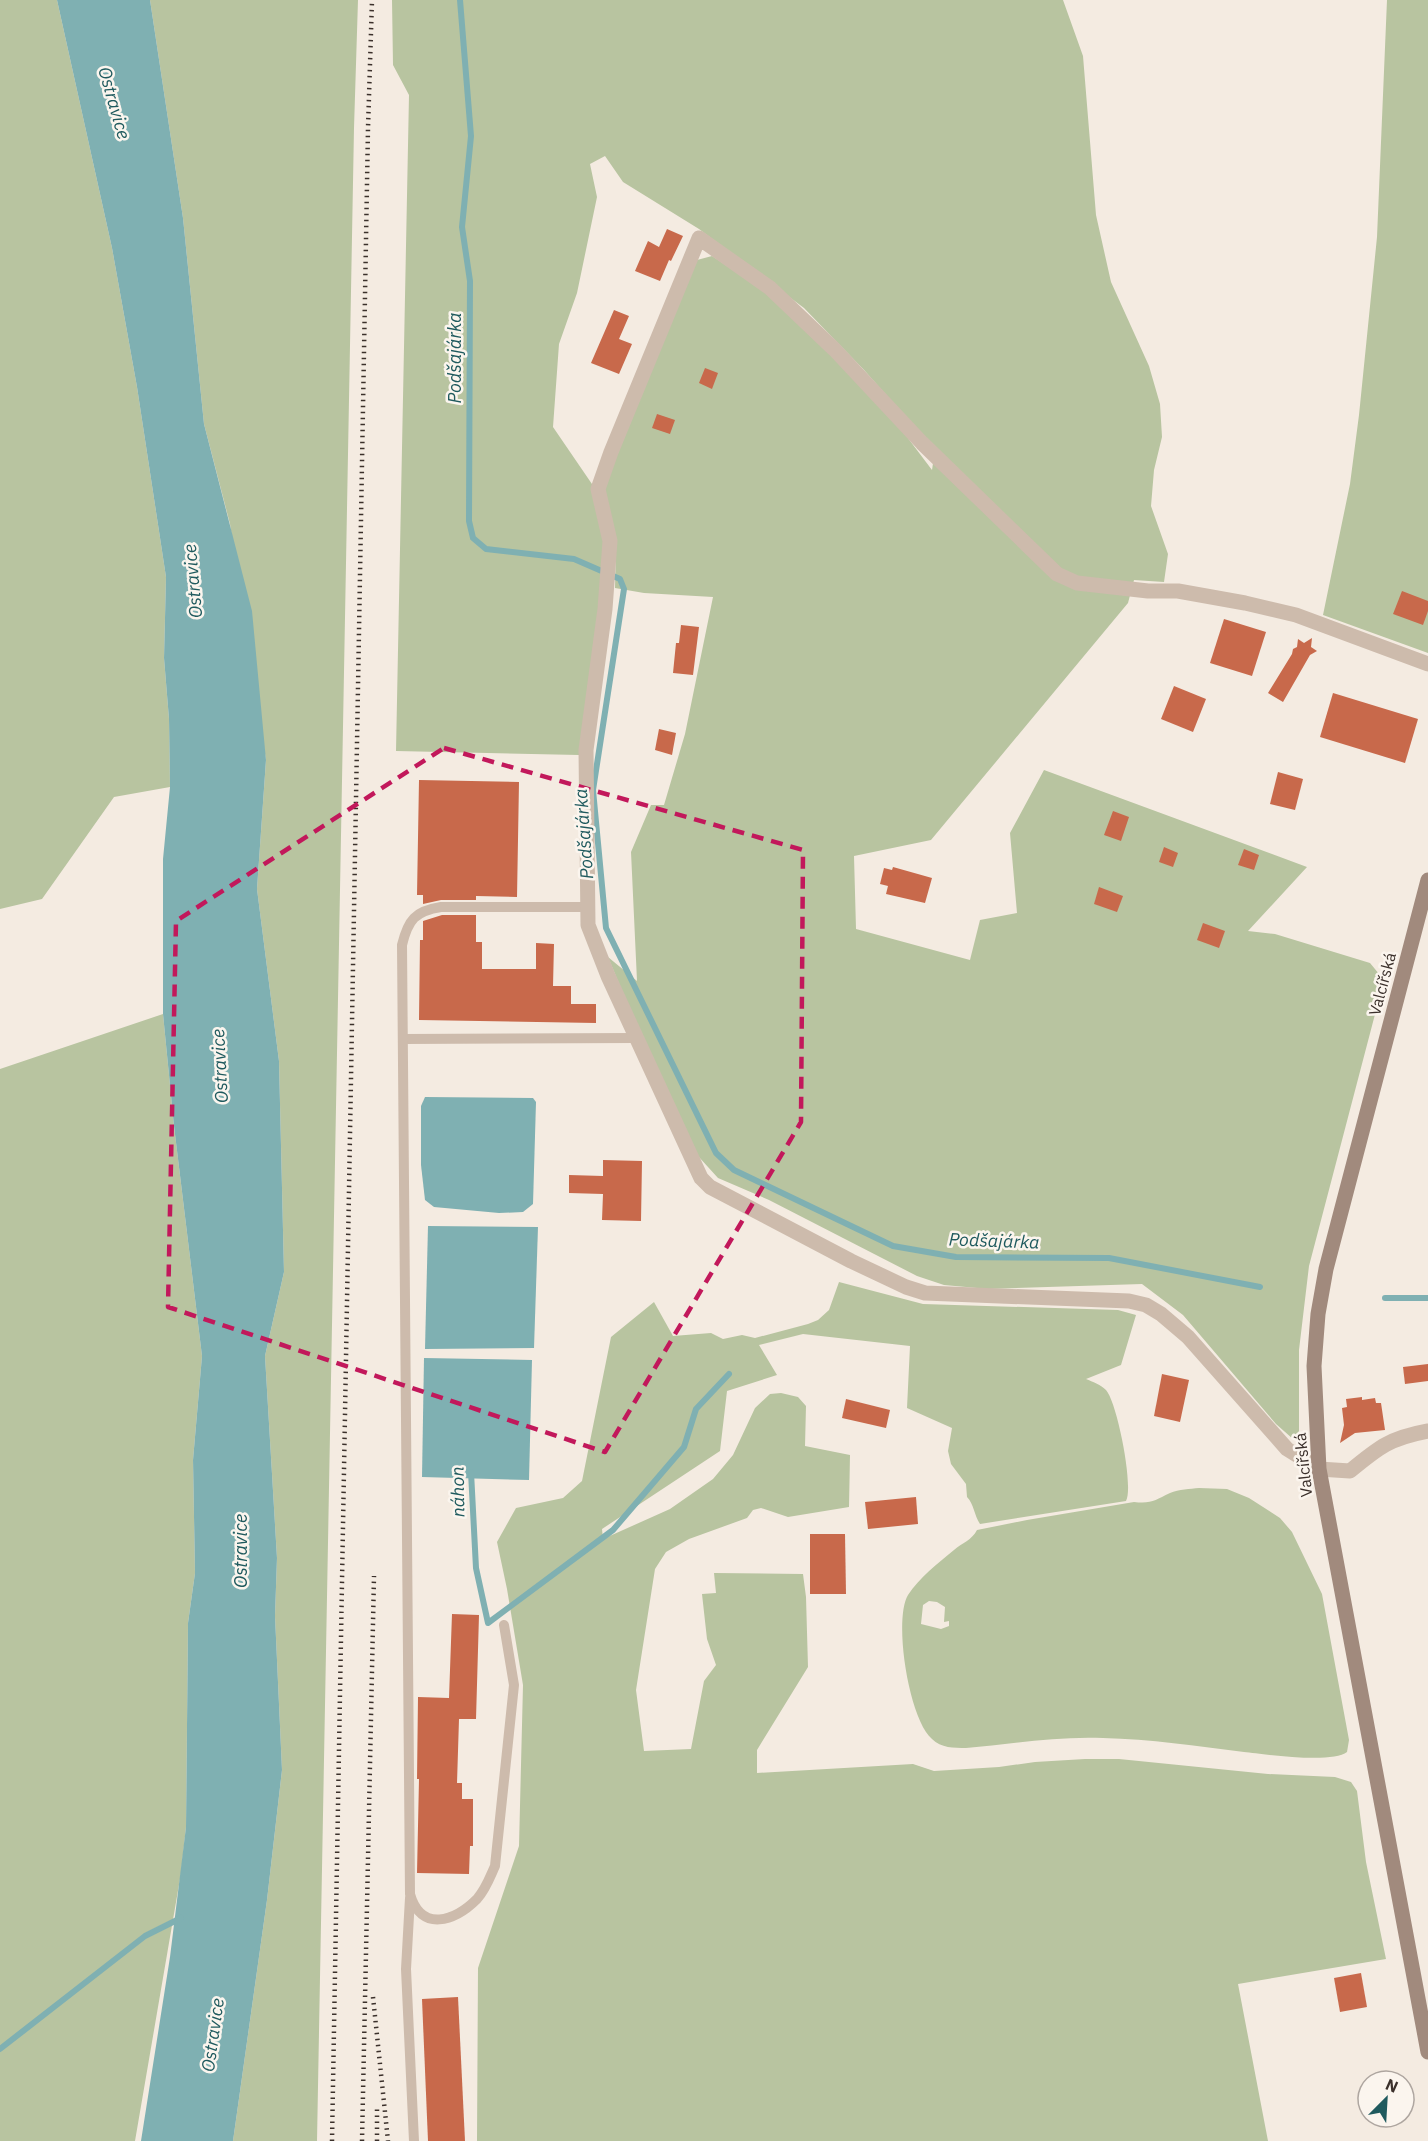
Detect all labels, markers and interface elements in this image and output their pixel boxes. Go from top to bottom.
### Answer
water label: Ostravice [93,64,136,142]
water label: Podšajárka [443,313,466,403]
water label: Ostravice [178,543,207,619]
water label: Podšajárka [569,788,598,880]
street label: Valcířská [1364,950,1400,1018]
water label: Ostravice [206,1028,233,1104]
water label: Podšajárka [948,1227,1040,1254]
street label: Valcířská [1290,1431,1316,1498]
water label: náhon [446,1466,469,1518]
water label: Ostravice [229,1514,252,1588]
water label: Ostravice [196,1997,229,2073]
north arrow [1356,2069,1416,2129]
text: N [1383,2074,1401,2097]

